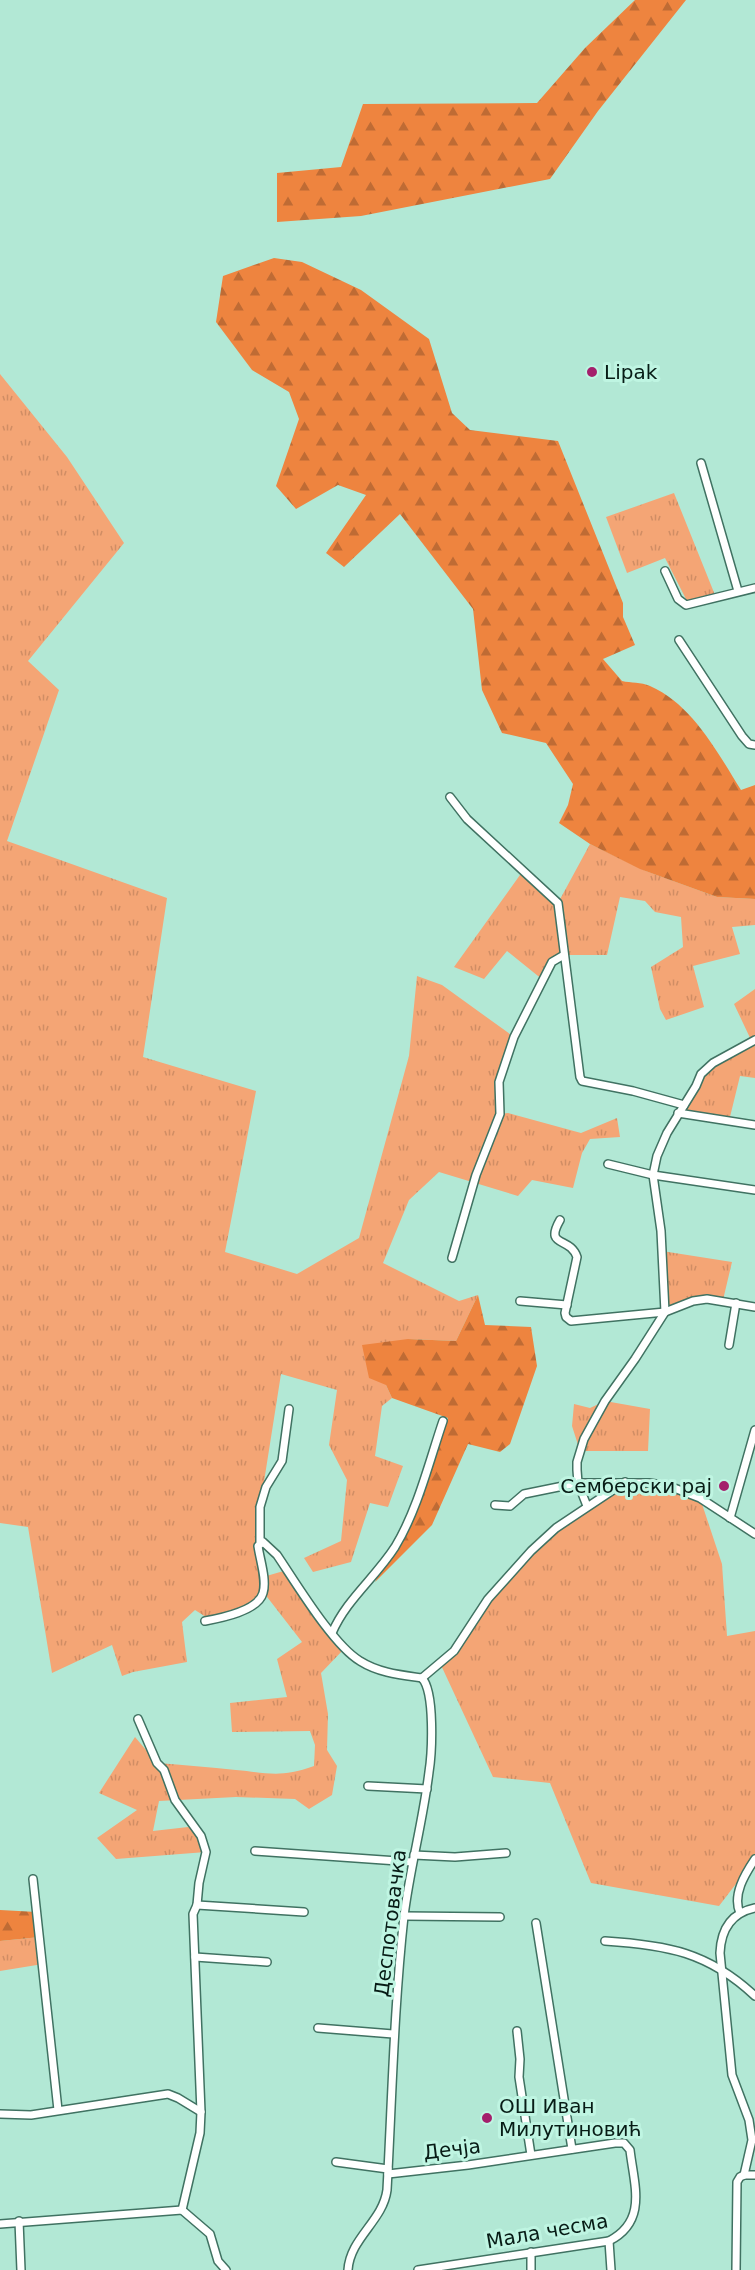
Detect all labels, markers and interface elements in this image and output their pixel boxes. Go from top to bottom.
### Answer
place label: Lipak [604,360,658,384]
marker: Lipak [585,365,599,379]
place label: Семберски рај [560,1474,712,1498]
marker: Семберски рај [717,1479,731,1493]
street label: Деспотовачка [369,1848,411,1998]
place label: ОШ Иван Милутиновић [499,2094,642,2141]
marker: ОШ Иван Милутиновић [480,2111,494,2125]
street label: Дечја [422,2134,482,2164]
street label: Мала чесма [484,2208,610,2254]

